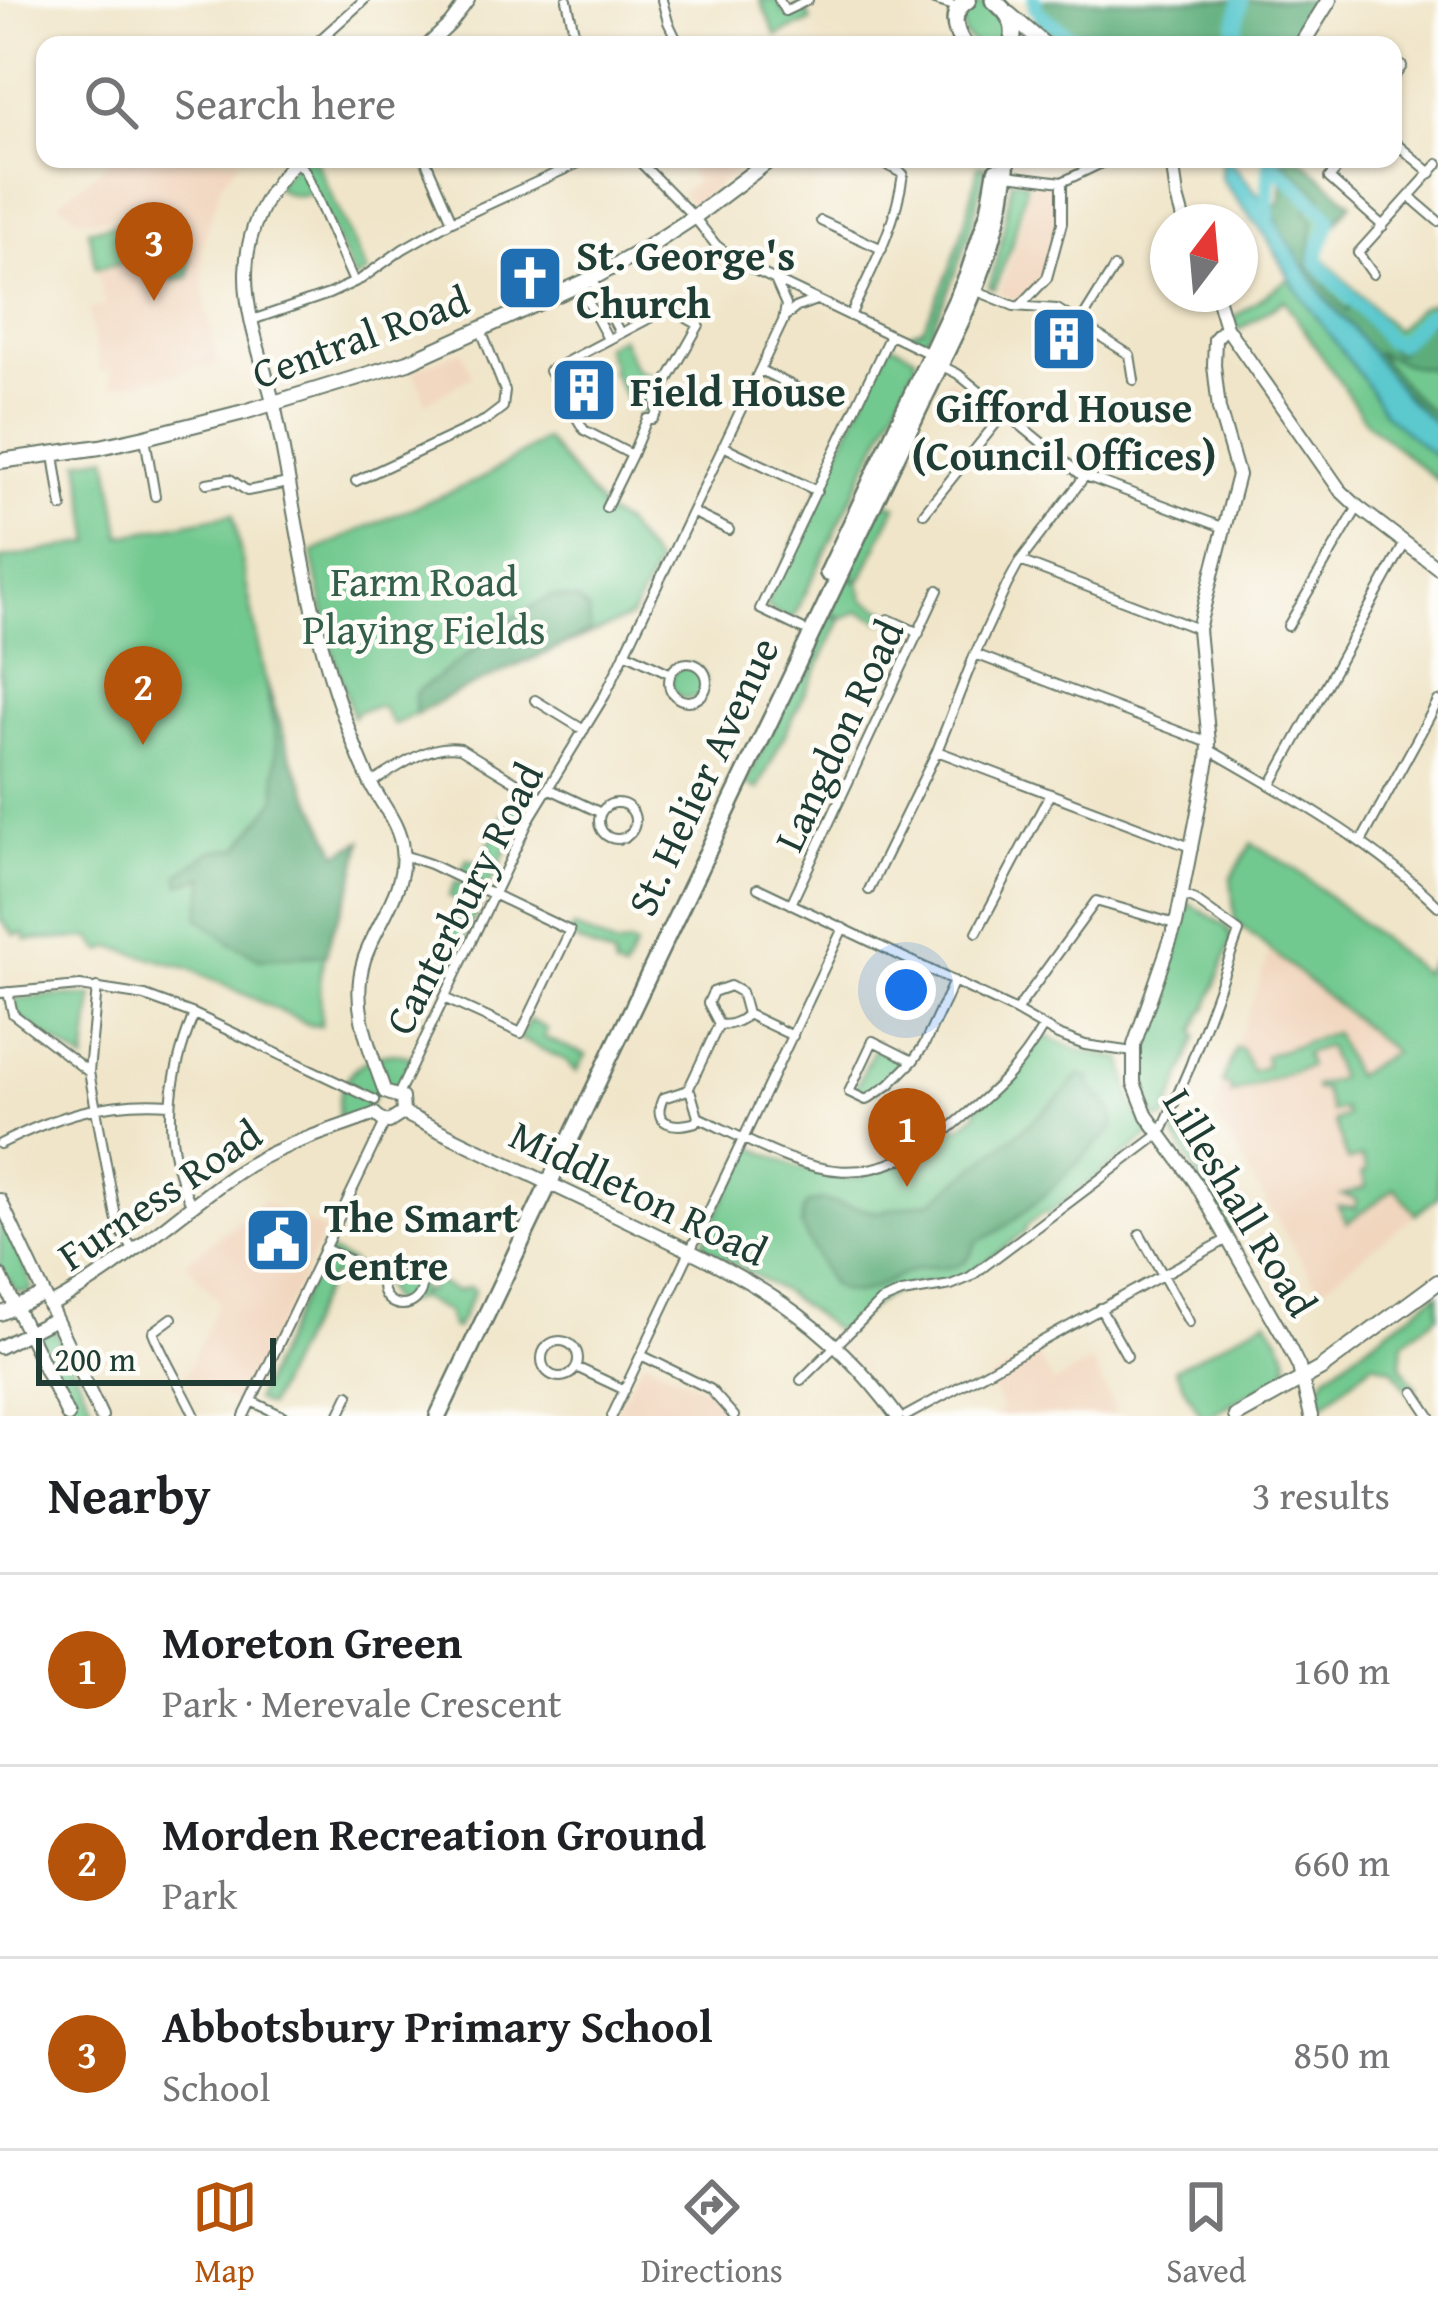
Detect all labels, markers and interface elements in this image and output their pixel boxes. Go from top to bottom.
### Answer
search box [36,36,1402,168]
icon: search [78,69,144,135]
text: Search here [174,70,396,135]
pin: 3 [115,202,193,301]
north arrow [1150,204,1258,312]
place label: St. George's Church [576,224,795,333]
church icon: St. George's Church [495,243,565,313]
street label: Central Road [243,268,477,403]
building icon: Gifford House (Council Offices) [1029,304,1099,374]
building icon: Field House [549,355,619,425]
place label: Field House [630,360,846,421]
place label: Gifford House (Council Offices) [912,376,1216,485]
park label: Farm Road Playing Fields [302,550,546,659]
street label: Langdon Road [758,609,919,861]
street label: St. Helier Avenue [611,627,793,925]
pin: 2 [104,646,182,745]
street label: Canterbury Road [368,751,558,1045]
your location [876,960,936,1020]
street label: Lilleshall Road [1149,1076,1333,1328]
pin: 1 [868,1088,946,1187]
street label: Furness Road [45,1103,274,1285]
street label: Middleton Road [500,1103,779,1281]
place label: The Smart Centre [324,1186,518,1295]
public building icon: The Smart Centre [243,1205,313,1275]
scale bar [36,1332,276,1385]
text: 200 m [54,1335,136,1383]
text: Nearby [48,1457,211,1532]
text: 3 results [1252,1466,1390,1523]
text: Moreton Green [162,1609,462,1674]
text: 1 [77,1641,97,1698]
text: 160 m [1293,1641,1390,1698]
text: Park · Merevale Crescent [162,1674,562,1731]
text: Morden Recreation Ground [162,1801,706,1866]
text: 2 [77,1833,97,1890]
text: 660 m [1293,1833,1390,1890]
text: Park [162,1866,237,1923]
text: Abbotsbury Primary School [162,1993,713,2058]
text: 3 [77,2025,97,2082]
text: 850 m [1293,2025,1390,2082]
text: School [162,2058,270,2115]
tab: Map [192,2174,258,2294]
tab: Directions [641,2174,783,2294]
tab: Saved [1166,2174,1246,2294]

